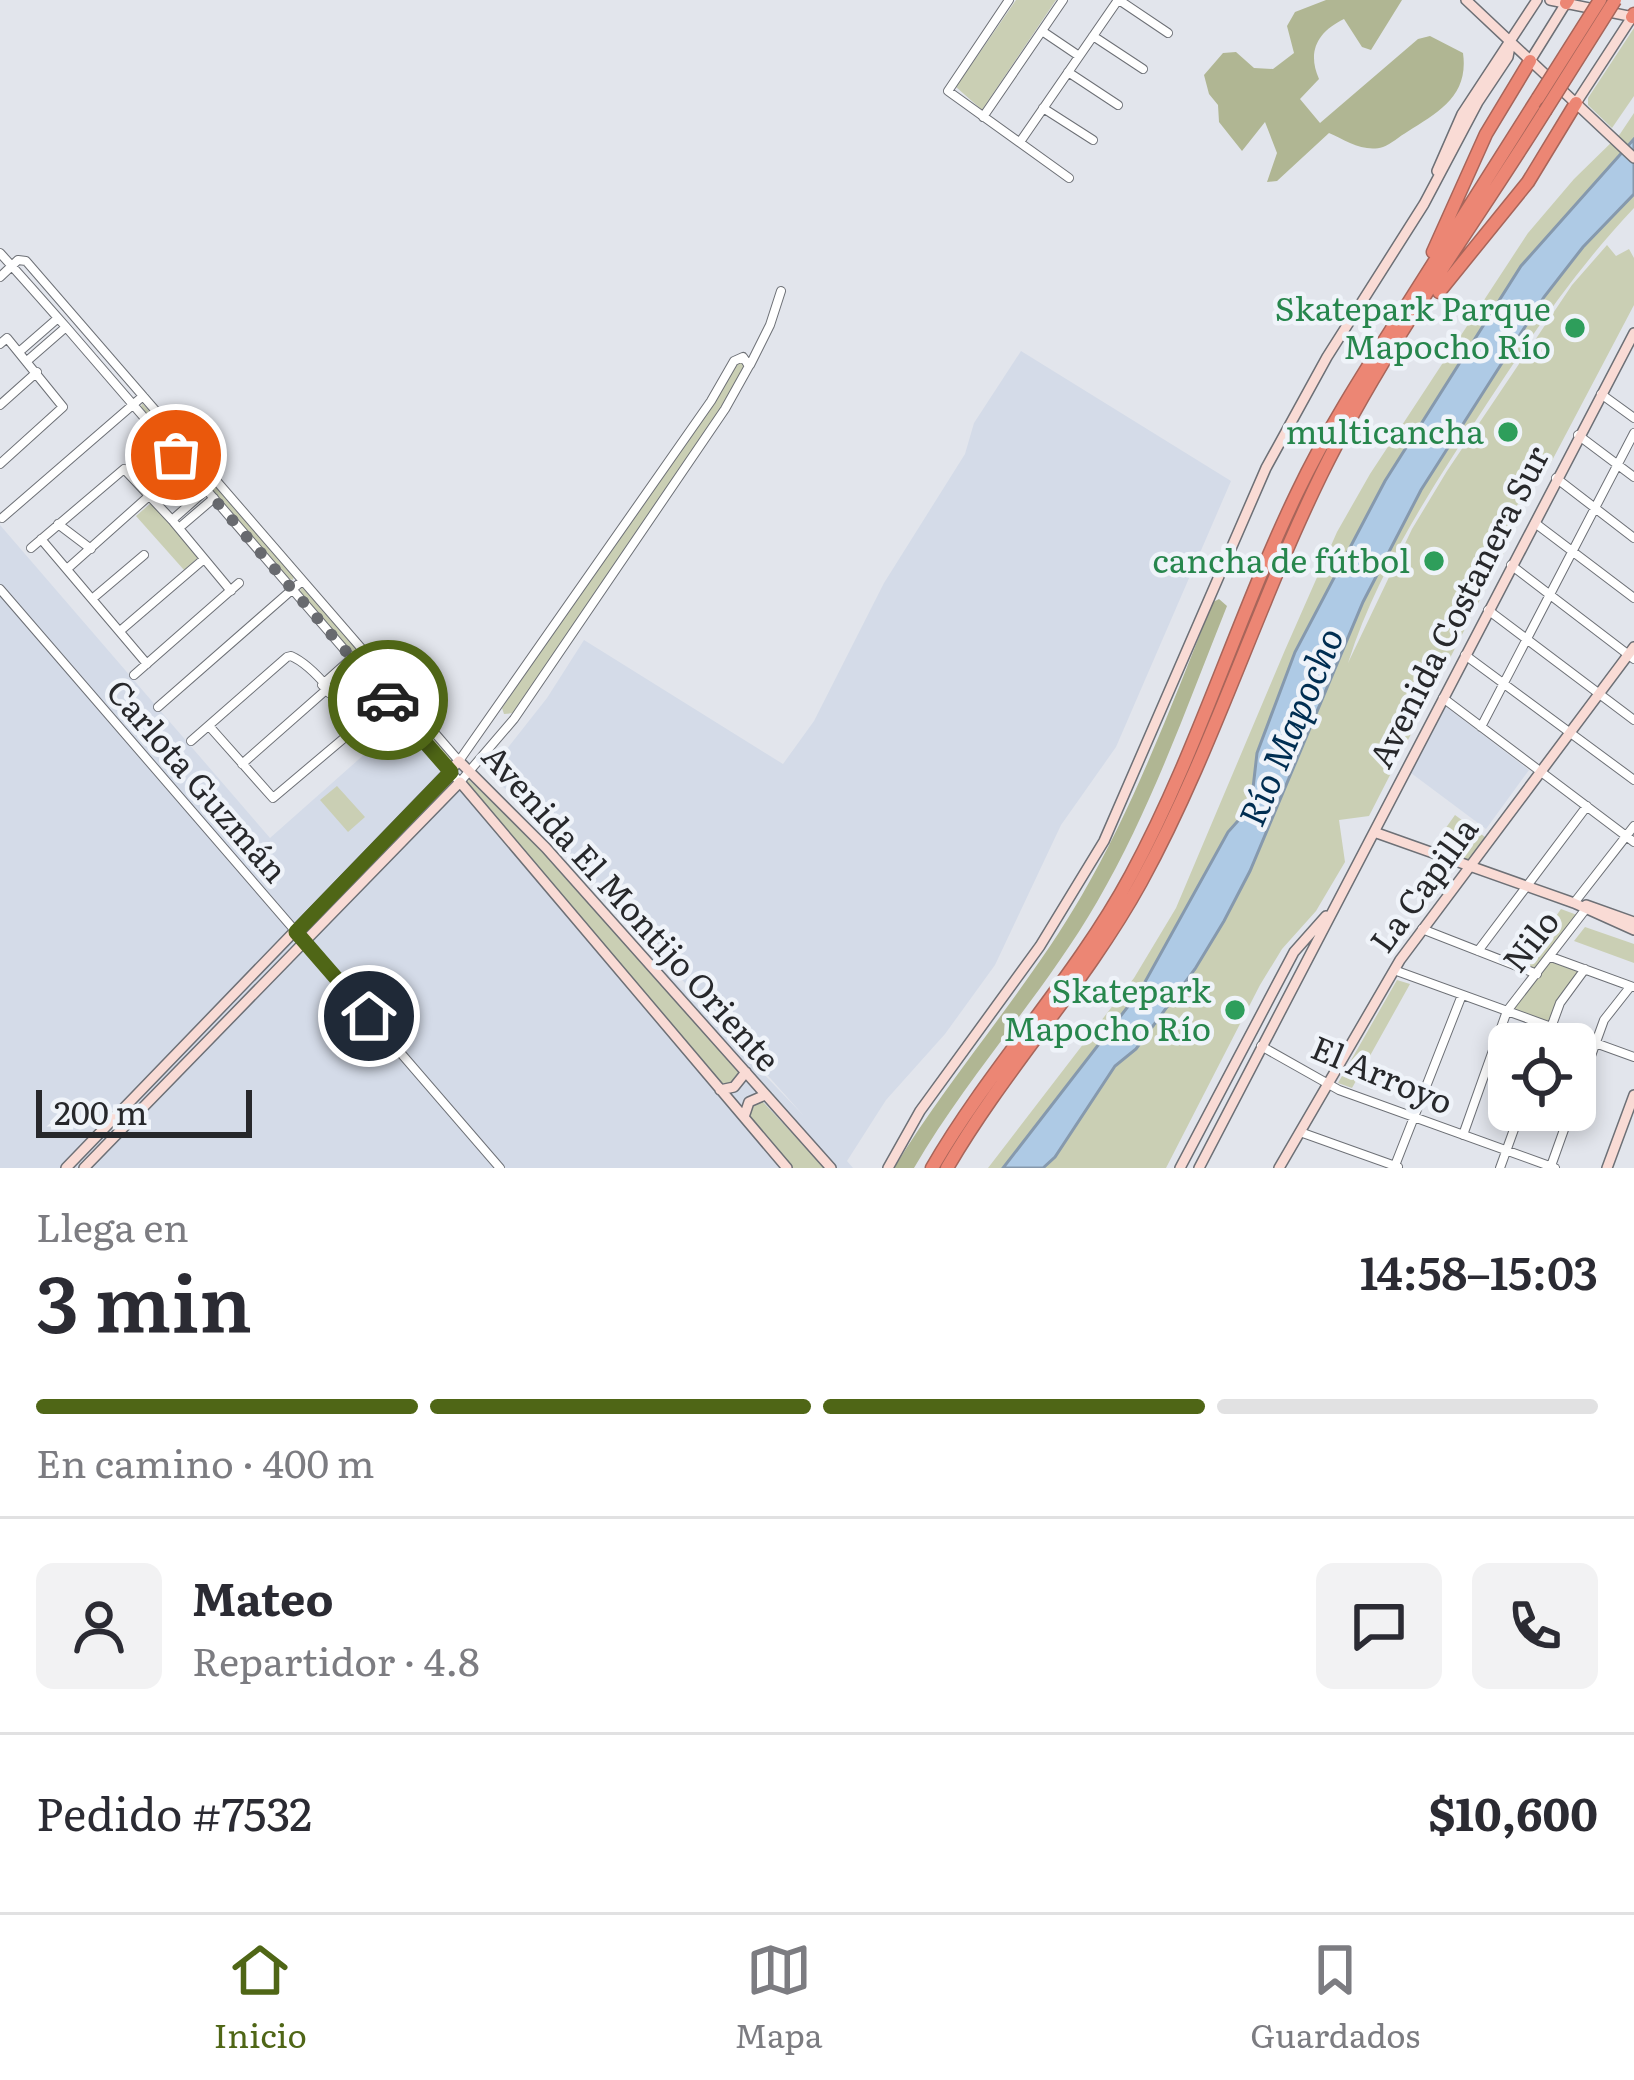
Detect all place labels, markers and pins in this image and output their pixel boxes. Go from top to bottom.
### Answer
place label: Skatepark Parque Mapocho Río [1275,282,1551,369]
marker: Skatepark Parque Mapocho Río [1562,315,1588,341]
pin [125,404,227,506]
place label: multicancha [1285,405,1484,454]
marker: multicancha [1495,419,1521,445]
place label: cancha de fútbol [1152,534,1410,583]
marker: cancha de fútbol [1421,548,1447,574]
place label: Skatepark Mapocho Río [1003,964,1212,1051]
pin [318,965,420,1067]
marker: Skatepark Mapocho Río [1222,997,1248,1023]

